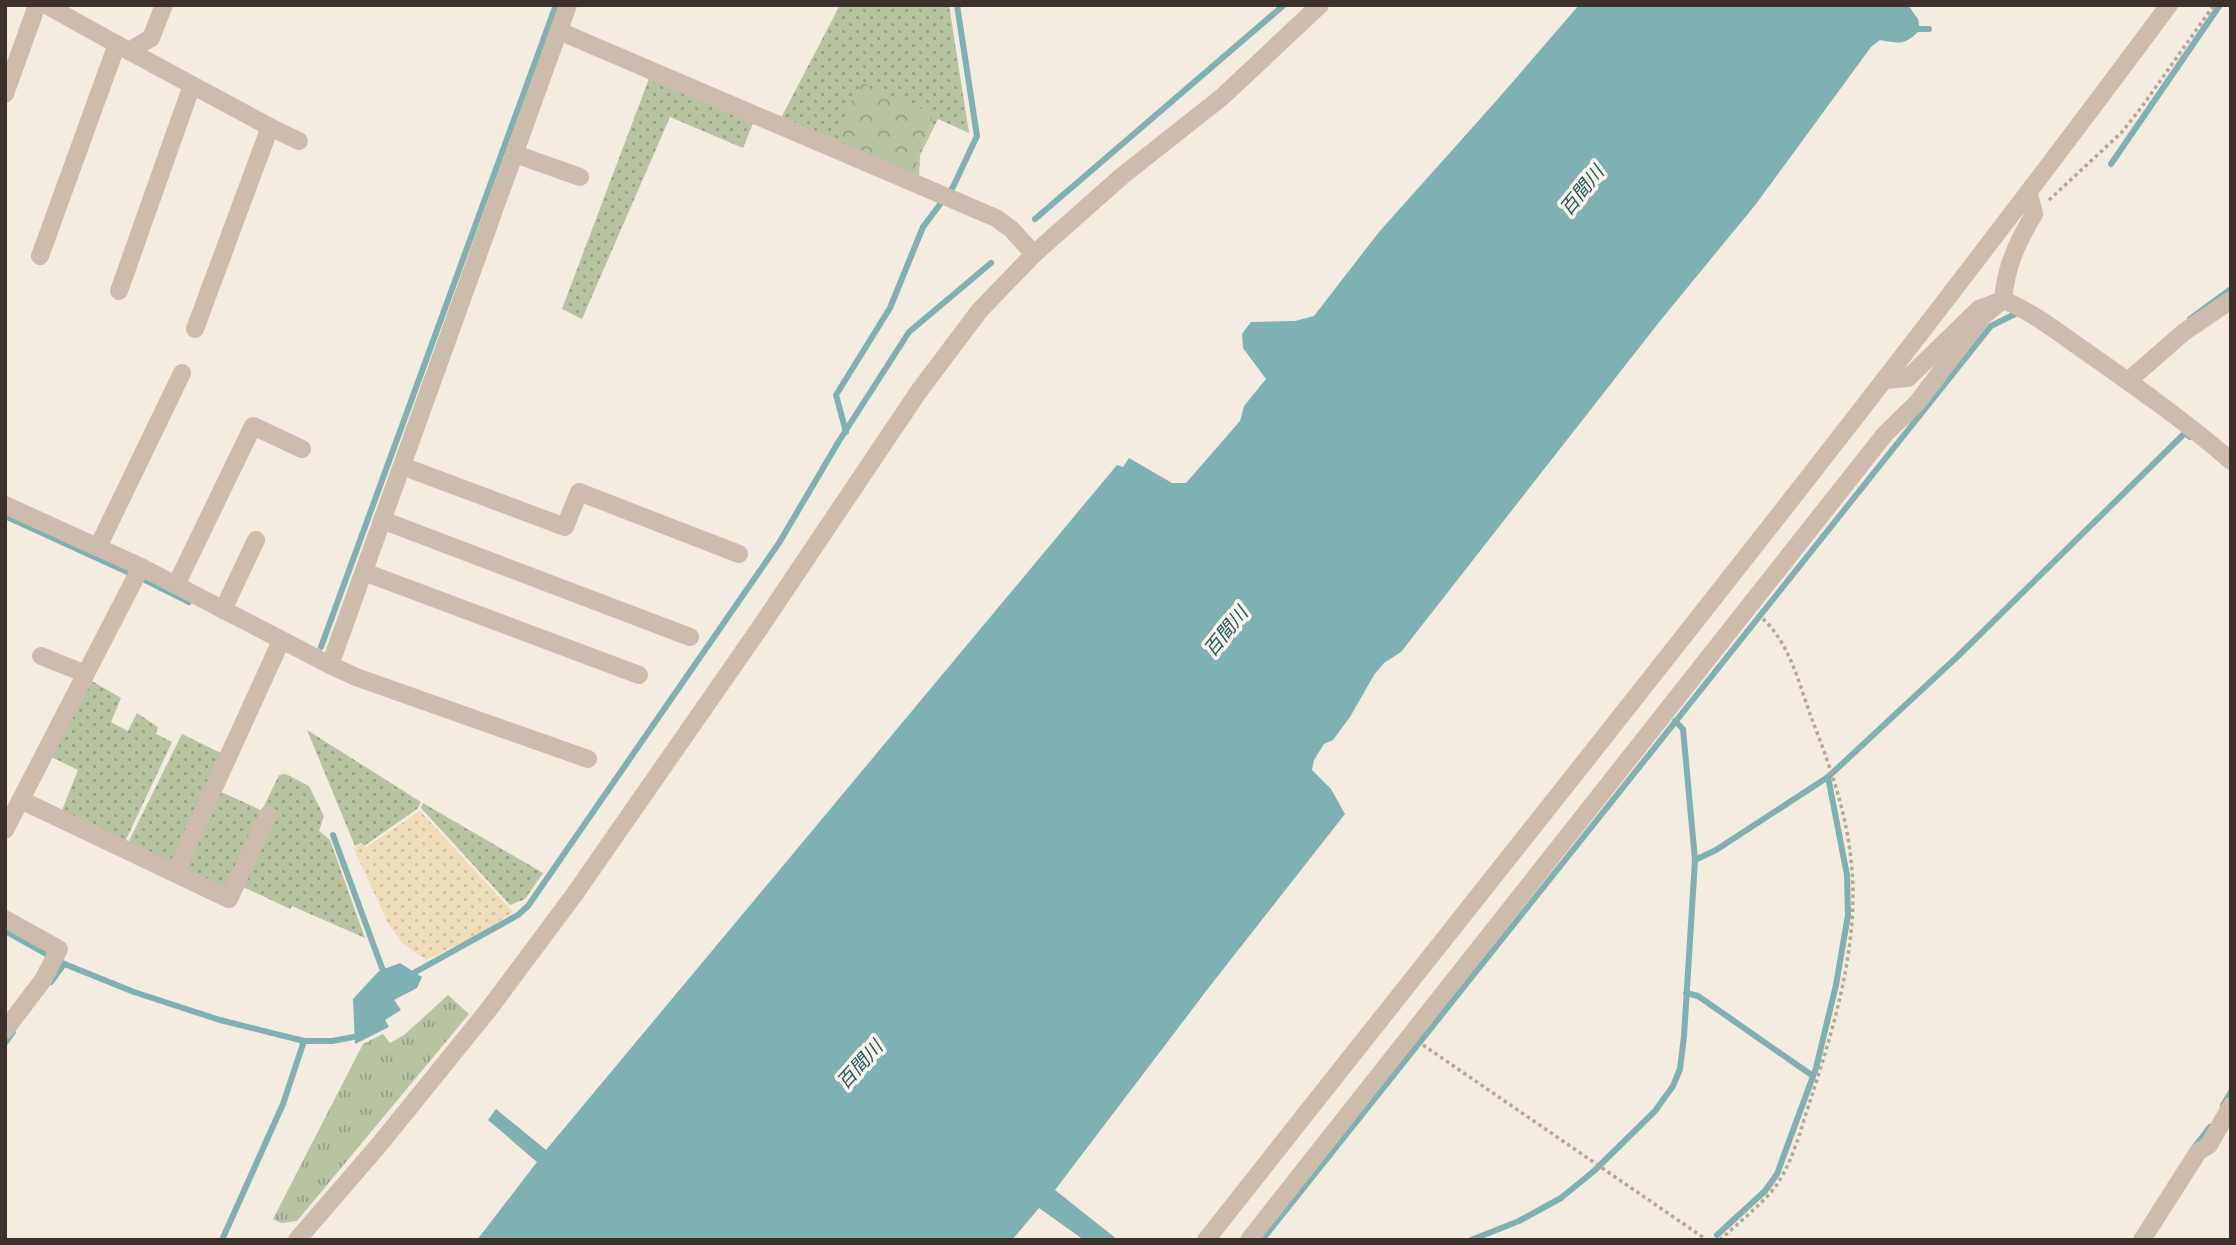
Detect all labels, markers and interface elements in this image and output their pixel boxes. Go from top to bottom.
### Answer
water label: 百間川 [1552,157,1611,221]
water label: 百間川 [1196,598,1255,662]
water label: 百間川 [829,1032,890,1095]

